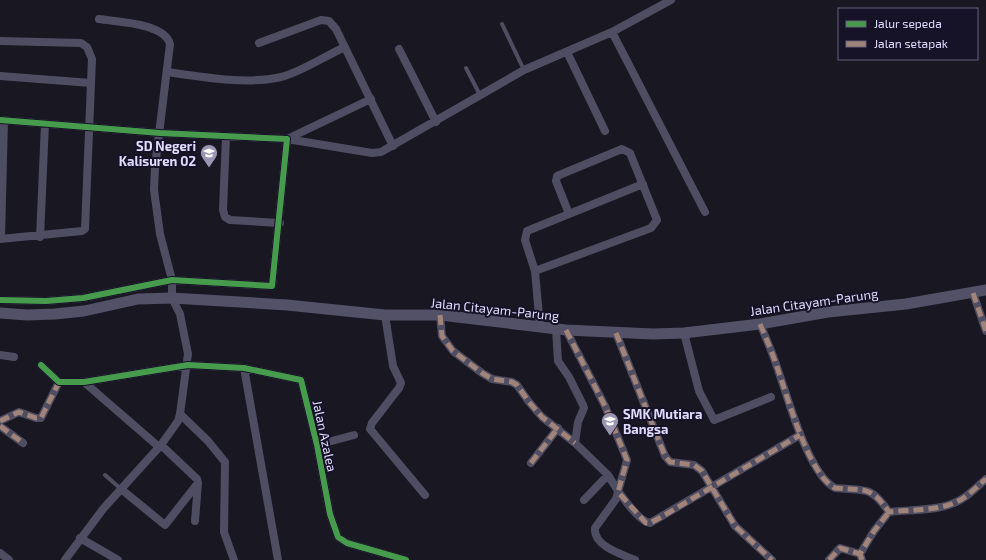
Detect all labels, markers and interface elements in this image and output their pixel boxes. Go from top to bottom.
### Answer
legend [838,8,978,60]
text: Jalur sepeda [874,16,942,30]
text: Jalan setapak [874,36,948,50]
place label: SD Negeri Kalisuren 02 [119,138,196,169]
school or university icon: SD Negeri Kalisuren 02 [199,143,219,168]
street label: Jalan Citayam-Parung [749,285,879,319]
street label: Jalan Citayam-Parung [430,294,560,324]
street label: Jalan Azalea [310,399,340,473]
place label: SMK Mutiara Bangsa [623,406,702,437]
school or university icon: SMK Mutiara Bangsa [600,411,620,436]

